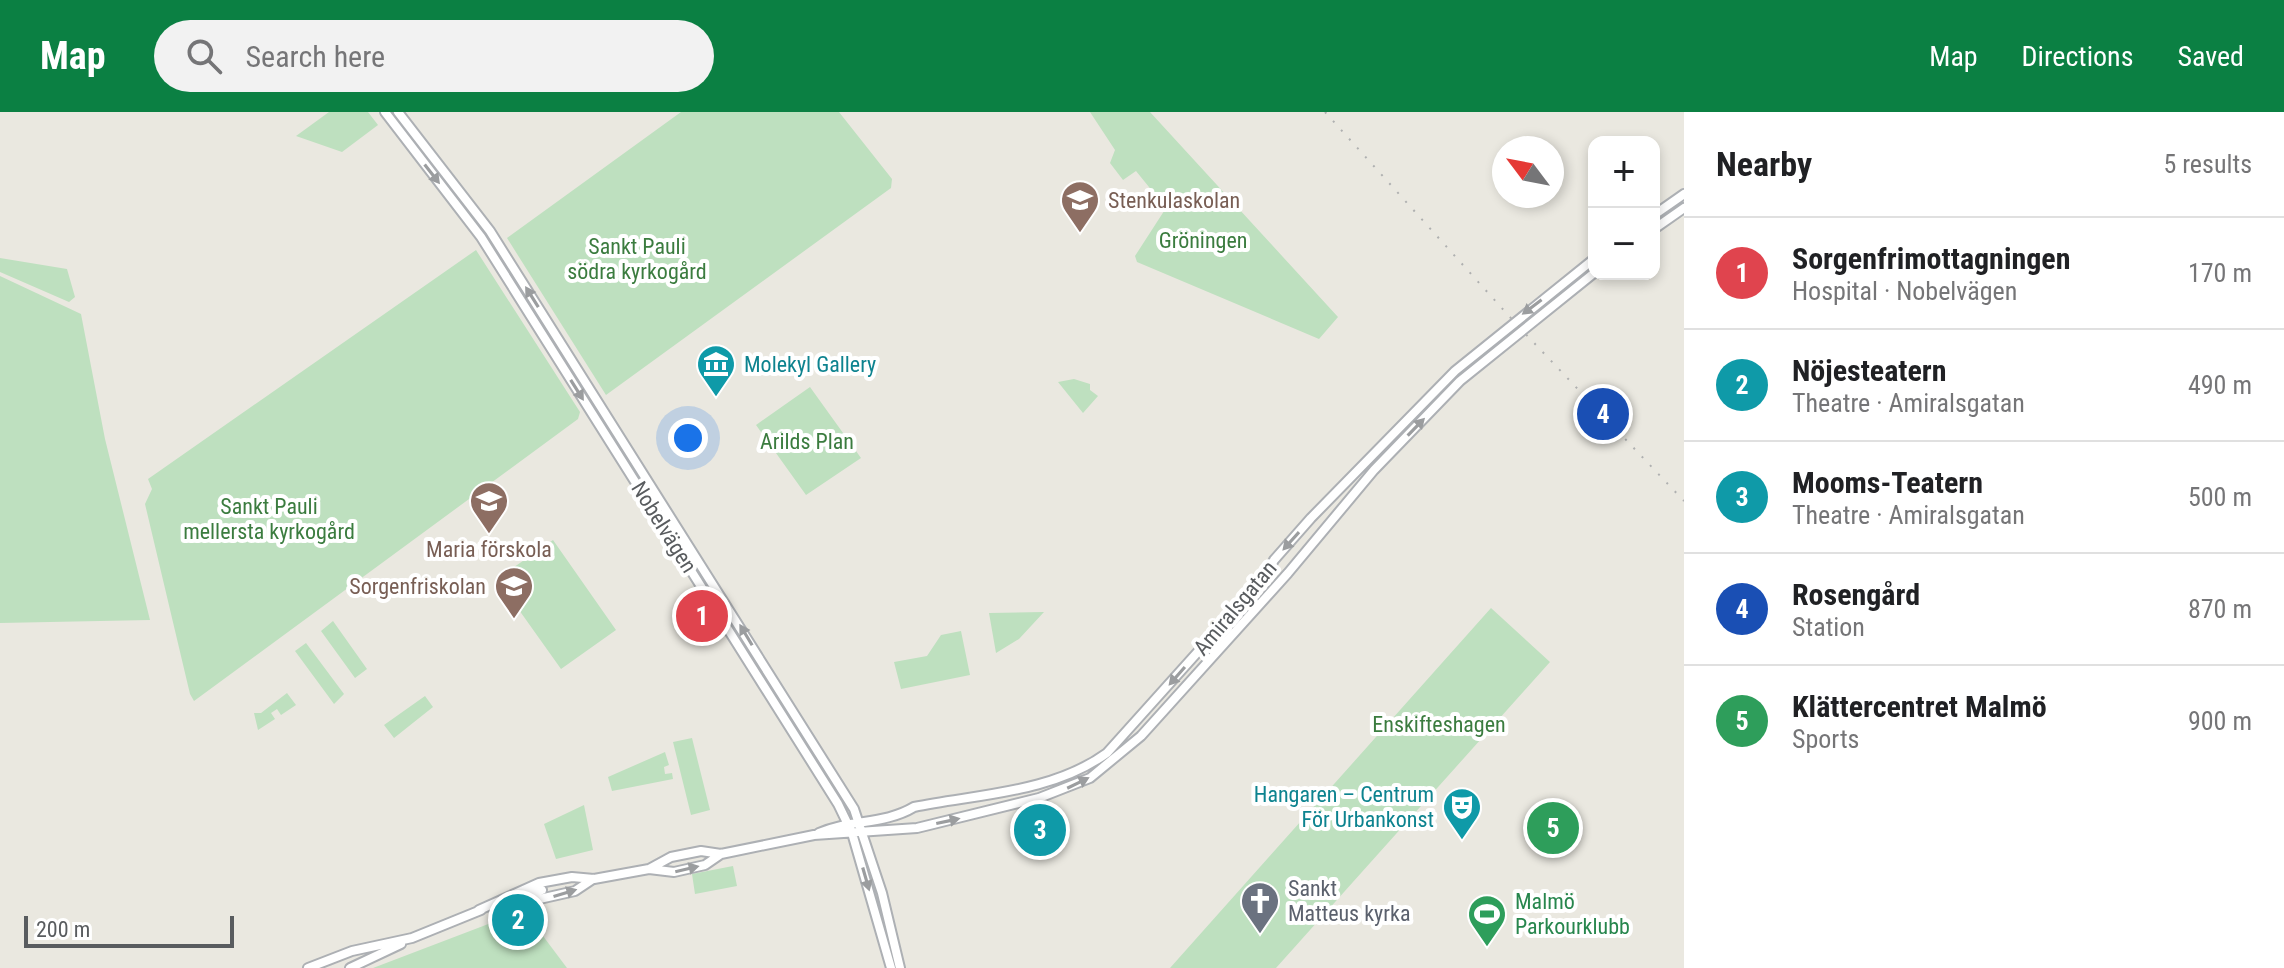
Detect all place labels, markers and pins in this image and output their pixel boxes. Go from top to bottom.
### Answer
school or university icon: Stenkulaskolan [1059,179,1101,234]
place label: Stenkulaskolan [1108,188,1240,213]
museum icon: Molekyl Gallery [695,343,737,398]
place label: Molekyl Gallery [744,352,876,377]
pin: 4 [1577,384,1629,444]
school or university icon: Maria förskola [468,480,510,535]
place label: Maria förskola [426,537,552,562]
school or university icon: Sorgenfriskolan [493,565,535,620]
place label: Sorgenfriskolan [349,574,486,599]
pin: 1 [676,586,728,646]
place label: Hangaren – Centrum För Urbankonst [1254,782,1434,832]
theatre icon: Hangaren – Centrum För Urbankonst [1441,786,1483,841]
pin: 5 [1527,798,1579,858]
pin: 3 [1014,800,1066,860]
place label: Sankt Matteus kyrka [1288,876,1410,926]
church icon: Sankt Matteus kyrka [1239,880,1281,935]
place label: Malmö Parkourklubb [1515,889,1630,939]
pin: 2 [492,890,544,950]
sports icon: Malmö Parkourklubb [1466,893,1508,948]

